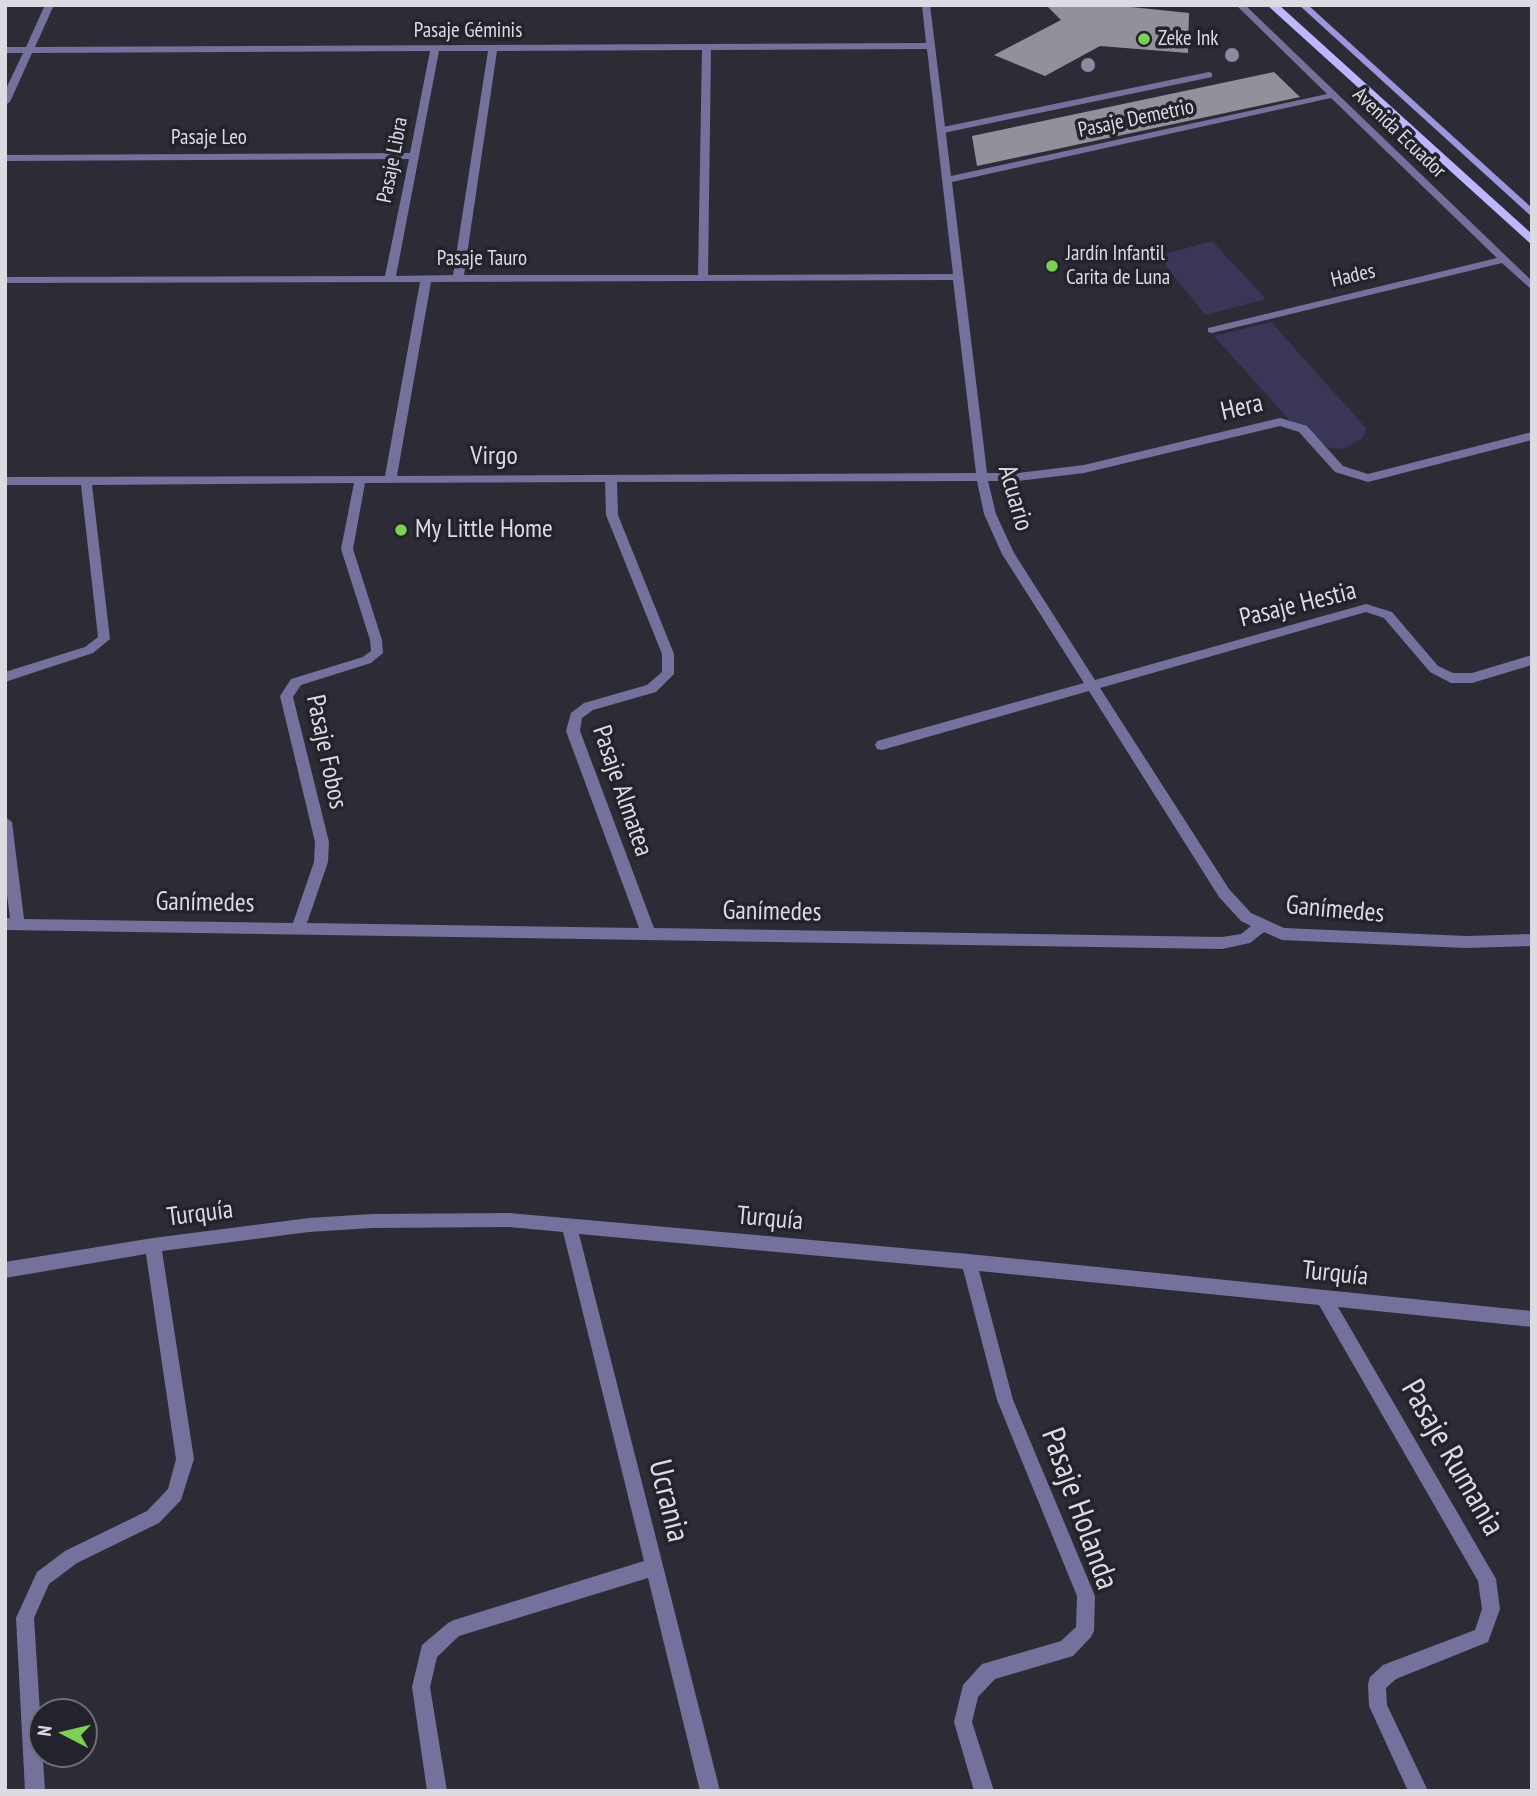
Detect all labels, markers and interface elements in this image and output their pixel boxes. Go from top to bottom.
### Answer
street label: Pasaje Géminis [414,18,522,44]
place label: Zeke Ink [1158,26,1218,52]
marker: Zeke Ink [1136,31,1152,47]
street label: Avenida Ecuador [1347,82,1451,184]
street label: Pasaje Demetrio [1076,94,1196,144]
street label: Pasaje Libra [372,115,414,205]
street label: Pasaje Leo [171,125,247,151]
place label: Jardín Infantil Carita de Luna [1066,241,1170,291]
street label: Pasaje Tauro [437,246,527,272]
marker: Jardín Infantil Carita de Luna [1044,258,1060,274]
street label: Hades [1328,259,1378,293]
street label: Hera [1218,388,1266,428]
street label: Virgo [470,441,518,473]
street label: Acuario [991,462,1039,534]
place label: My Little Home [415,514,553,546]
marker: My Little Home [393,522,409,538]
street label: Pasaje Hestia [1236,575,1360,635]
street label: Pasaje Fobos [299,692,353,812]
street label: Pasaje Almatea [585,722,659,860]
street label: Ganímedes [155,887,255,919]
street label: Ganímedes [1284,890,1386,930]
street label: Ganímedes [722,896,822,928]
street label: Turquía [165,1194,235,1234]
street label: Turquía [736,1201,804,1237]
street label: Turquía [1300,1255,1370,1293]
street label: Pasaje Rumania [1392,1373,1512,1543]
street label: Pasaje Holanda [1032,1423,1126,1595]
street label: Ucrania [639,1456,697,1546]
north arrow [28,1698,98,1768]
text: N [32,1724,57,1737]

